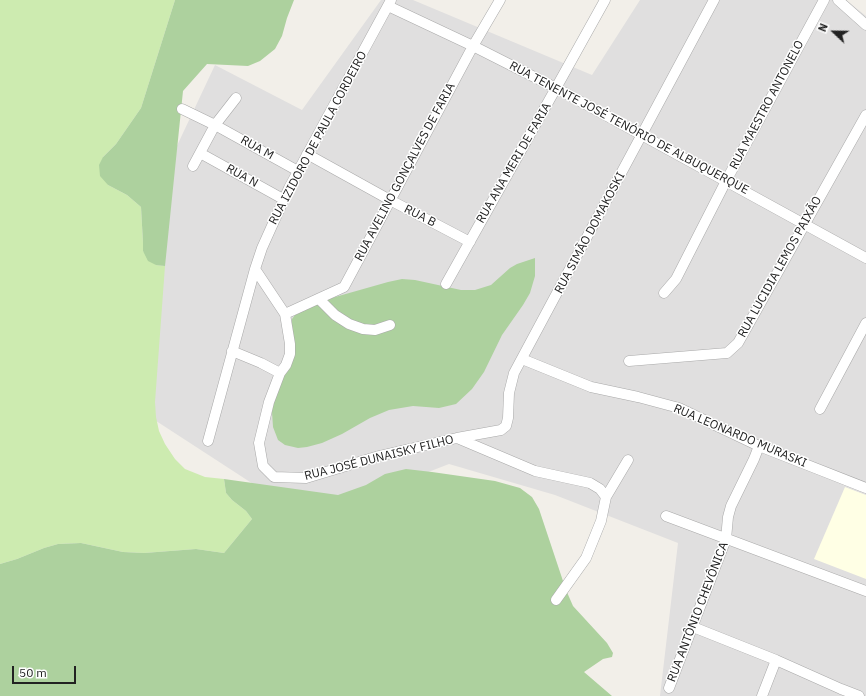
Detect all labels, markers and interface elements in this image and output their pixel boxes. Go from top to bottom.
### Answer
north arrow [814,12,854,52]
text: N [815,21,831,34]
street label: RUA MAESTRO ANTONELO [727,38,807,172]
street label: RUA IZIDORO DE PAULA CORDEIRO [266,49,370,227]
street label: RUA TENENTE JOSÉ TENÓRIO DE ALBUQUERQUE [507,59,751,197]
street label: RUA AVELINO GONÇALVES DE FARIA [352,80,458,264]
street label: RUA ANA MERI DE FARIA [474,100,554,226]
street label: RUA M [238,133,276,163]
street label: RUA N [223,161,261,191]
street label: RUA SIMÃO DOMAKOSKI [552,170,628,296]
street label: RUA LUCIDIA LEMOS PAIXÃO [735,194,825,340]
street label: RUA B [402,202,438,230]
street label: RUA LEONARDO MURASKI [671,401,809,471]
street label: RUA JOSÉ DUNAISKY FILHO [303,432,455,484]
street label: RUA ANTÔNIO CHEVÔNICA [665,540,731,684]
scale bar [14,658,78,684]
text: 50 m [19,665,47,680]

